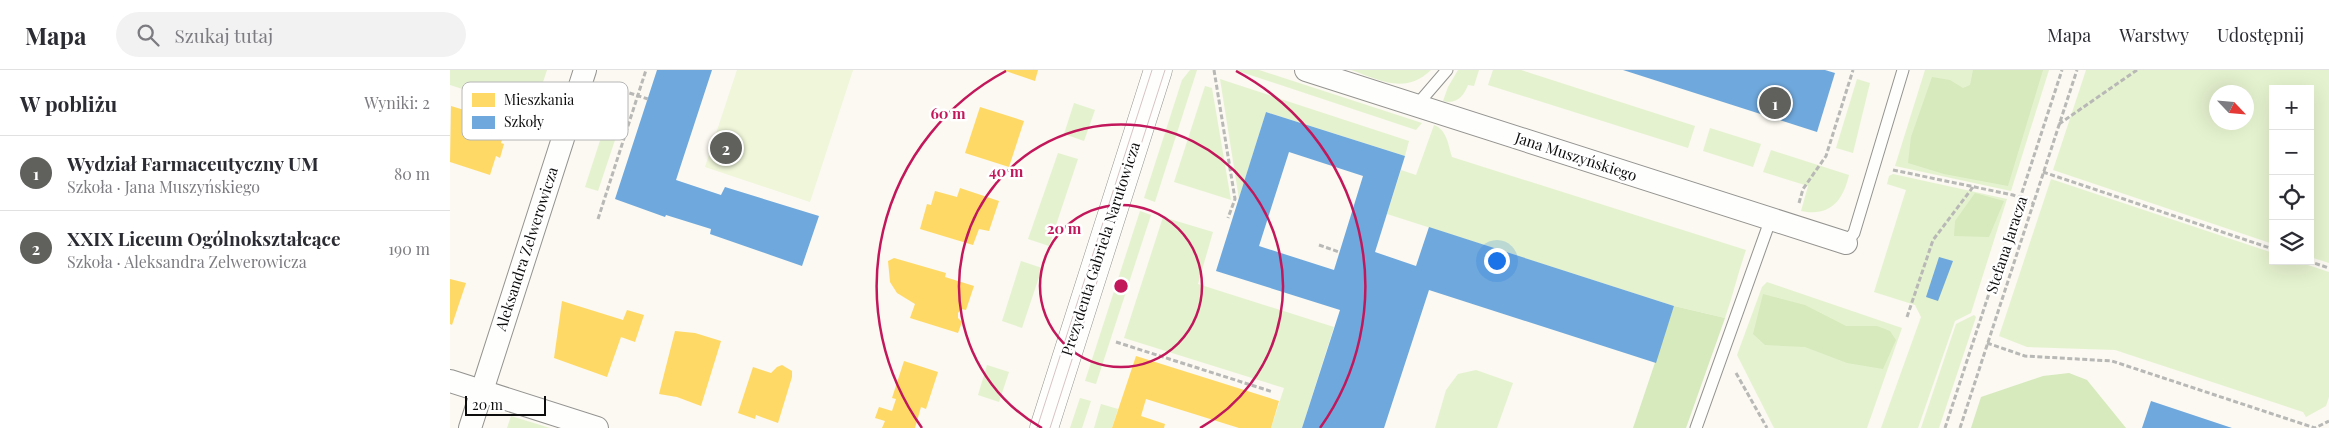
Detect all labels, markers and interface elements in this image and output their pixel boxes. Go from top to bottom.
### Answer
search box [116,12,466,57]
text: Mapa [25,19,86,51]
icon: search [134,21,162,49]
text: Szukaj tutaj [174,22,273,48]
text: Mapa [2047,23,2091,47]
text: Warstwy [2119,23,2189,47]
text: Udostępnij [2217,23,2304,47]
legend [462,82,628,140]
pin: 1 [1759,84,1791,122]
north arrow [2209,85,2254,130]
map controls [2269,85,2314,265]
button: + [2269,85,2314,130]
text: W pobliżu [20,89,117,117]
text: Mieszkania [504,90,574,109]
text: Wyniki: 2 [364,92,430,113]
text: 60 m [930,103,966,123]
text: Szkoły [504,112,544,131]
street label: Jana Muszyńskiego [1512,127,1640,185]
pin: 2 [710,129,742,167]
button: − [2269,130,2314,175]
street label: Prezydenta Gabriela Narutowicza [1056,139,1144,358]
text: Wydział Farmaceutyczny UM [67,150,319,176]
text: 40 m [989,161,1024,181]
text: 1 [33,163,39,184]
text: 80 m [394,163,430,184]
street label: Aleksandra Zelwerowicza [490,164,562,334]
button: locate [2269,175,2314,220]
text: Szkoła · Jana Muszyńskiego [67,176,260,197]
street label: Stefana Jaracza [1981,193,2031,296]
text: 20 m [1047,218,1082,238]
button: layers [2269,220,2314,265]
text: XXIX Liceum Ogólnokształcące [67,225,341,251]
text: 2 [32,238,40,259]
text: 190 m [388,238,430,259]
your location [1484,248,1510,274]
text: Szkoła · Aleksandra Zelwerowicza [67,251,307,272]
centre of rings [1112,277,1130,295]
scale bar [465,393,546,416]
text: 20 m [472,395,503,414]

